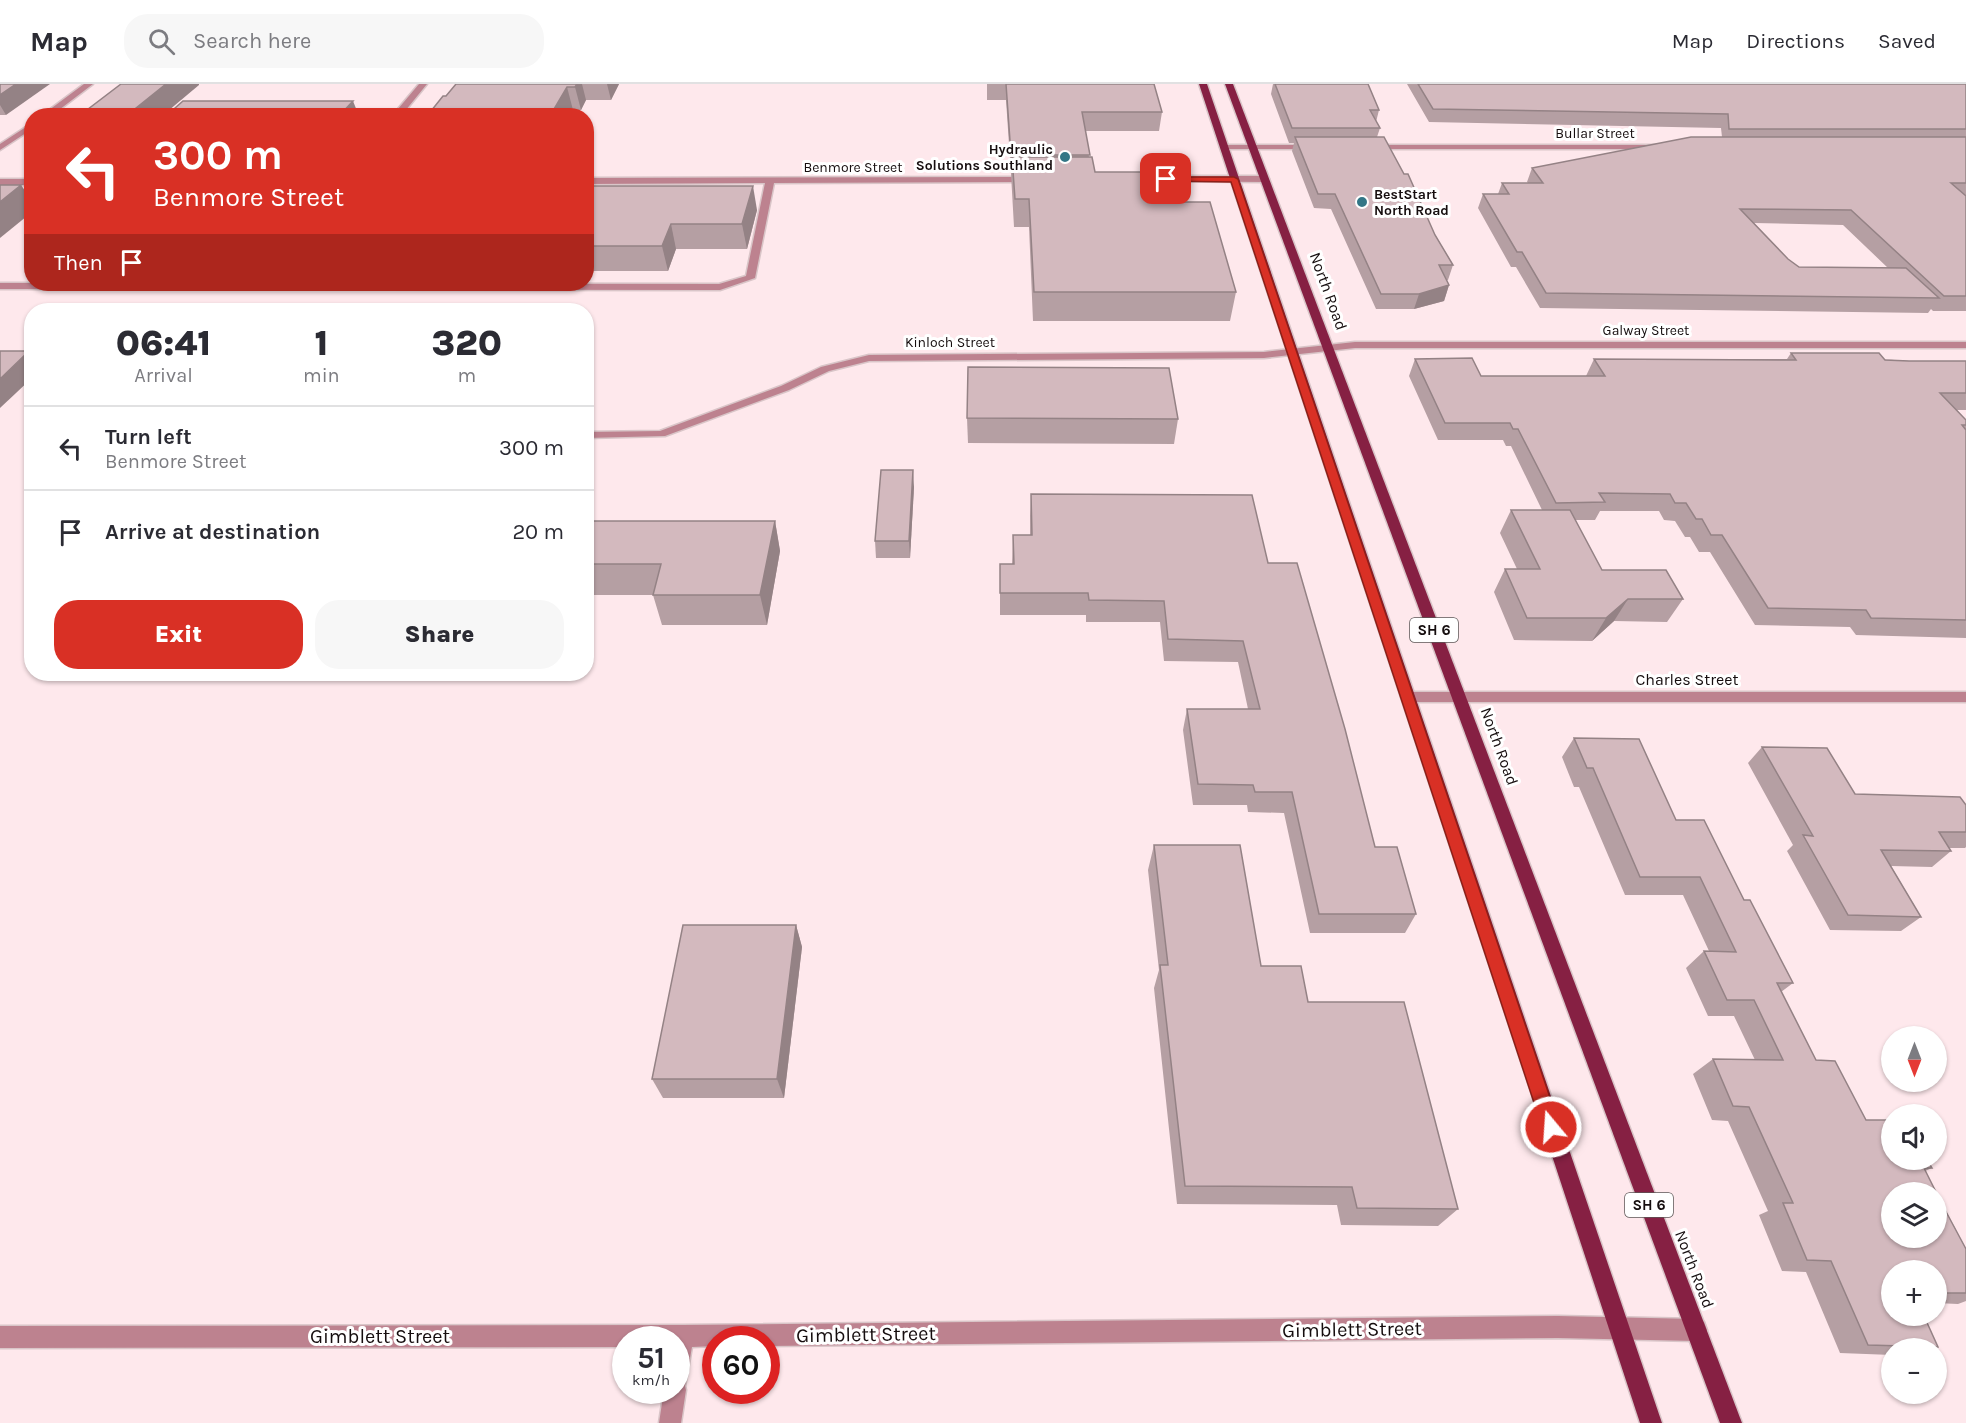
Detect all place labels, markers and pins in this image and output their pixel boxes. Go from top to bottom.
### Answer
place label: Hydraulic Solutions Southland [916,141,1053,174]
marker: Hydraulic Solutions Southland [1058,150,1072,164]
pin [1140,153,1191,204]
place label: BestStart North Road [1374,186,1449,219]
marker: BestStart North Road [1355,195,1369,209]

